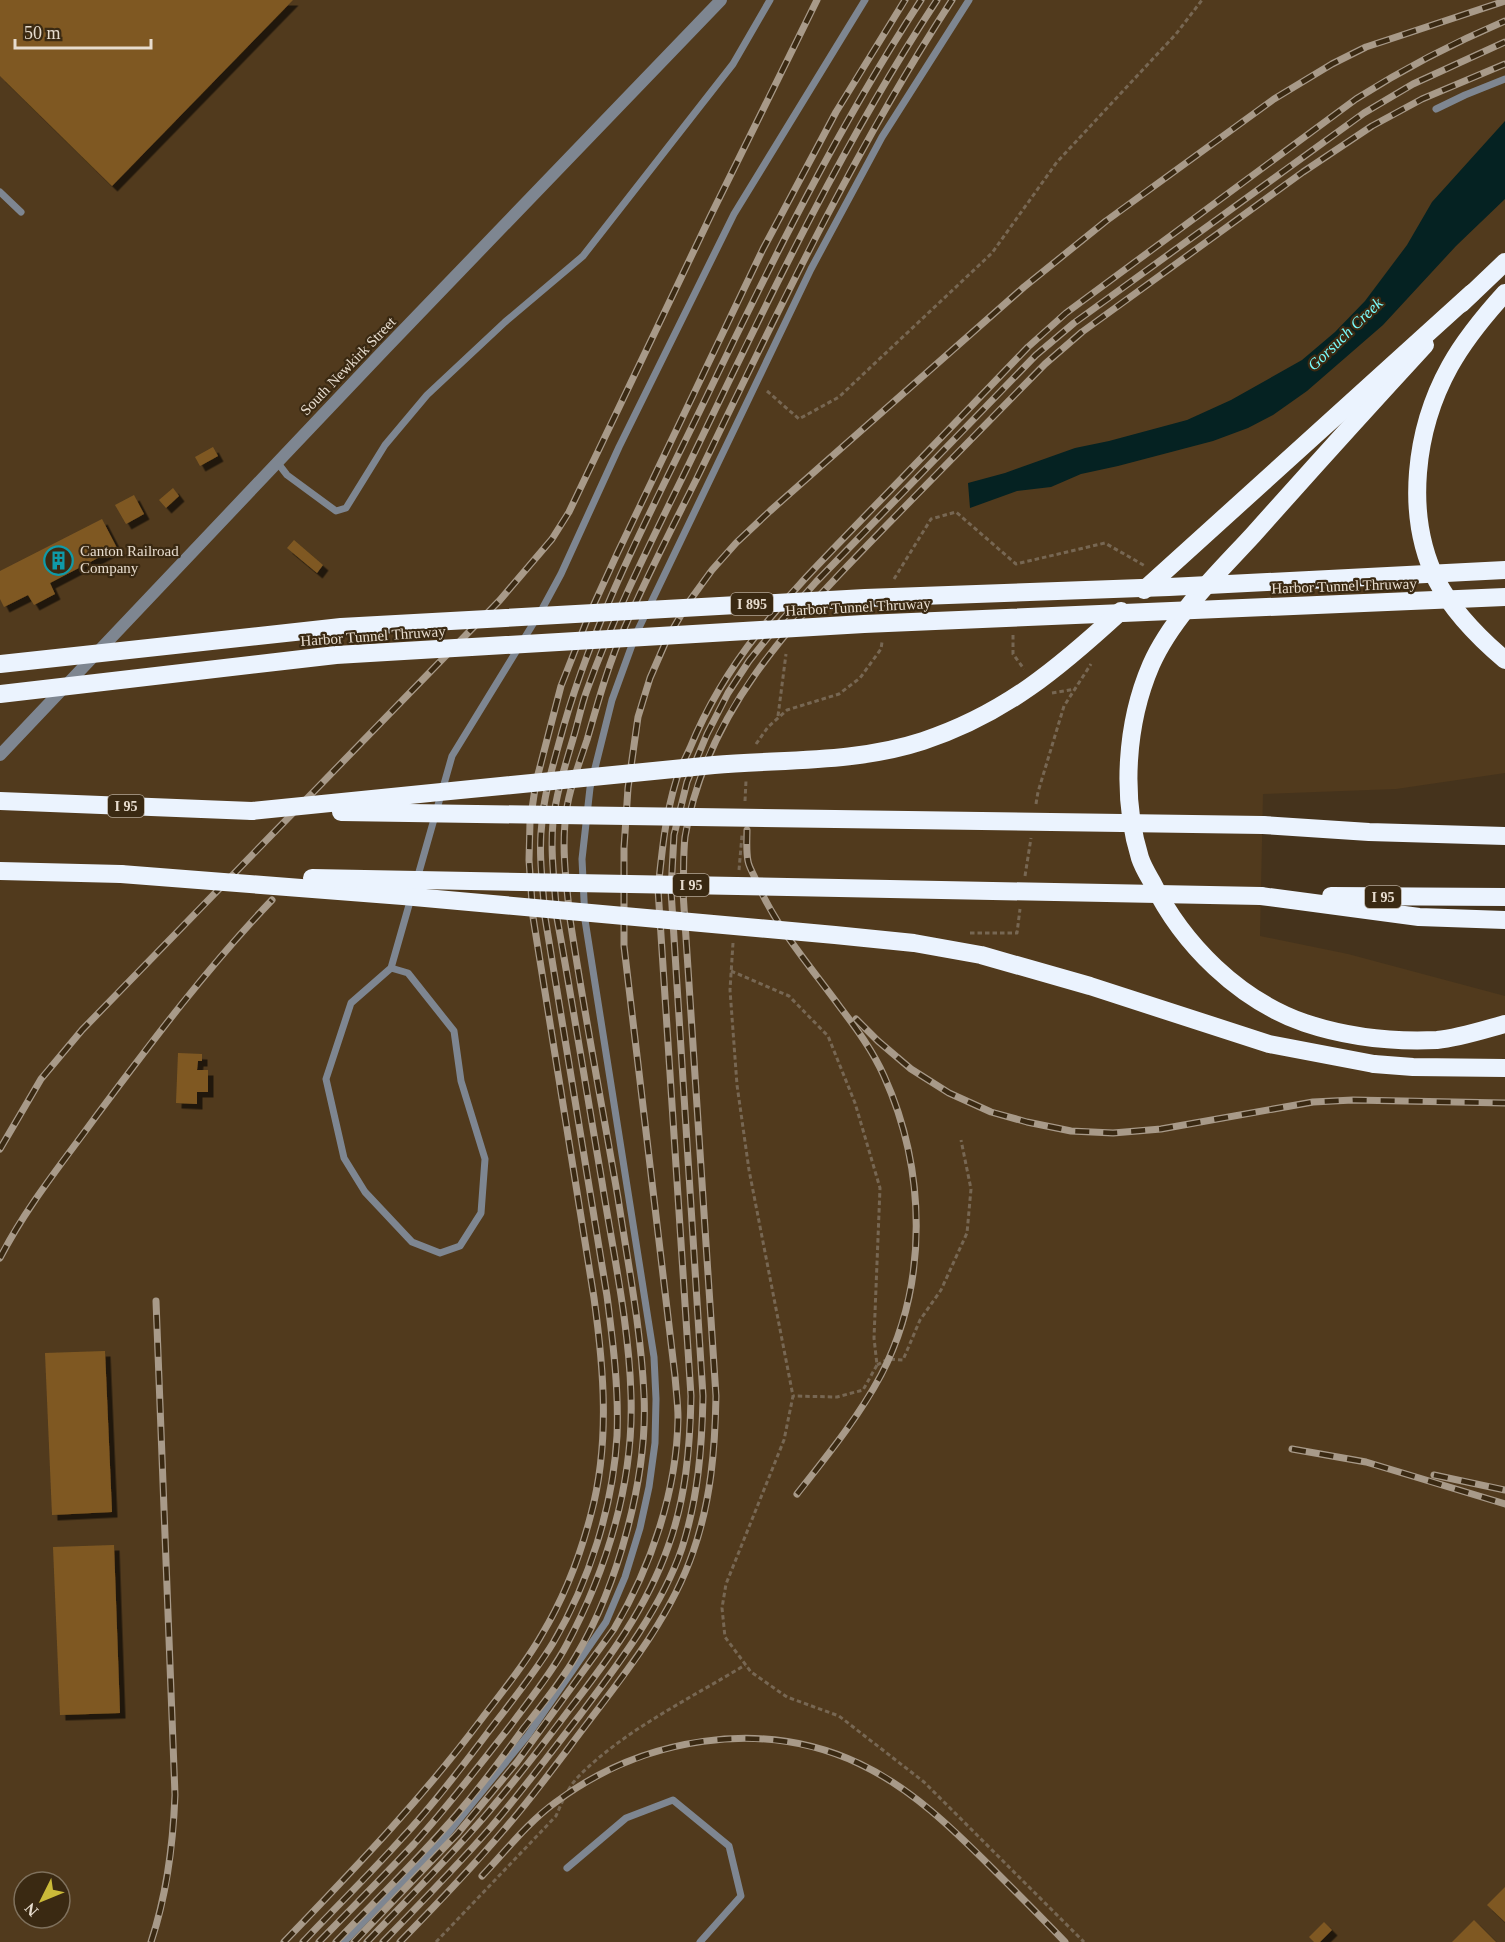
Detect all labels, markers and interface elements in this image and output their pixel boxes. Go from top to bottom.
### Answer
scale bar [15,12,152,50]
text: 50 m [24,23,61,43]
water label: Gorsuch Creek [1304,294,1386,374]
street label: South Newkirk Street [297,313,399,418]
place label: Canton Railroad Company [80,543,179,576]
building icon: Canton Railroad Company [43,544,75,576]
street label: Harbor Tunnel Thruway [1271,575,1418,597]
road number: I 895 [731,593,773,615]
street label: Harbor Tunnel Thruway [785,595,932,619]
street label: Harbor Tunnel Thruway [300,623,447,649]
road number: I 95 [108,795,144,817]
road number: I 95 [673,874,709,896]
road number: I 95 [1365,886,1401,908]
north arrow [12,1870,72,1930]
text: N [21,1900,42,1920]

